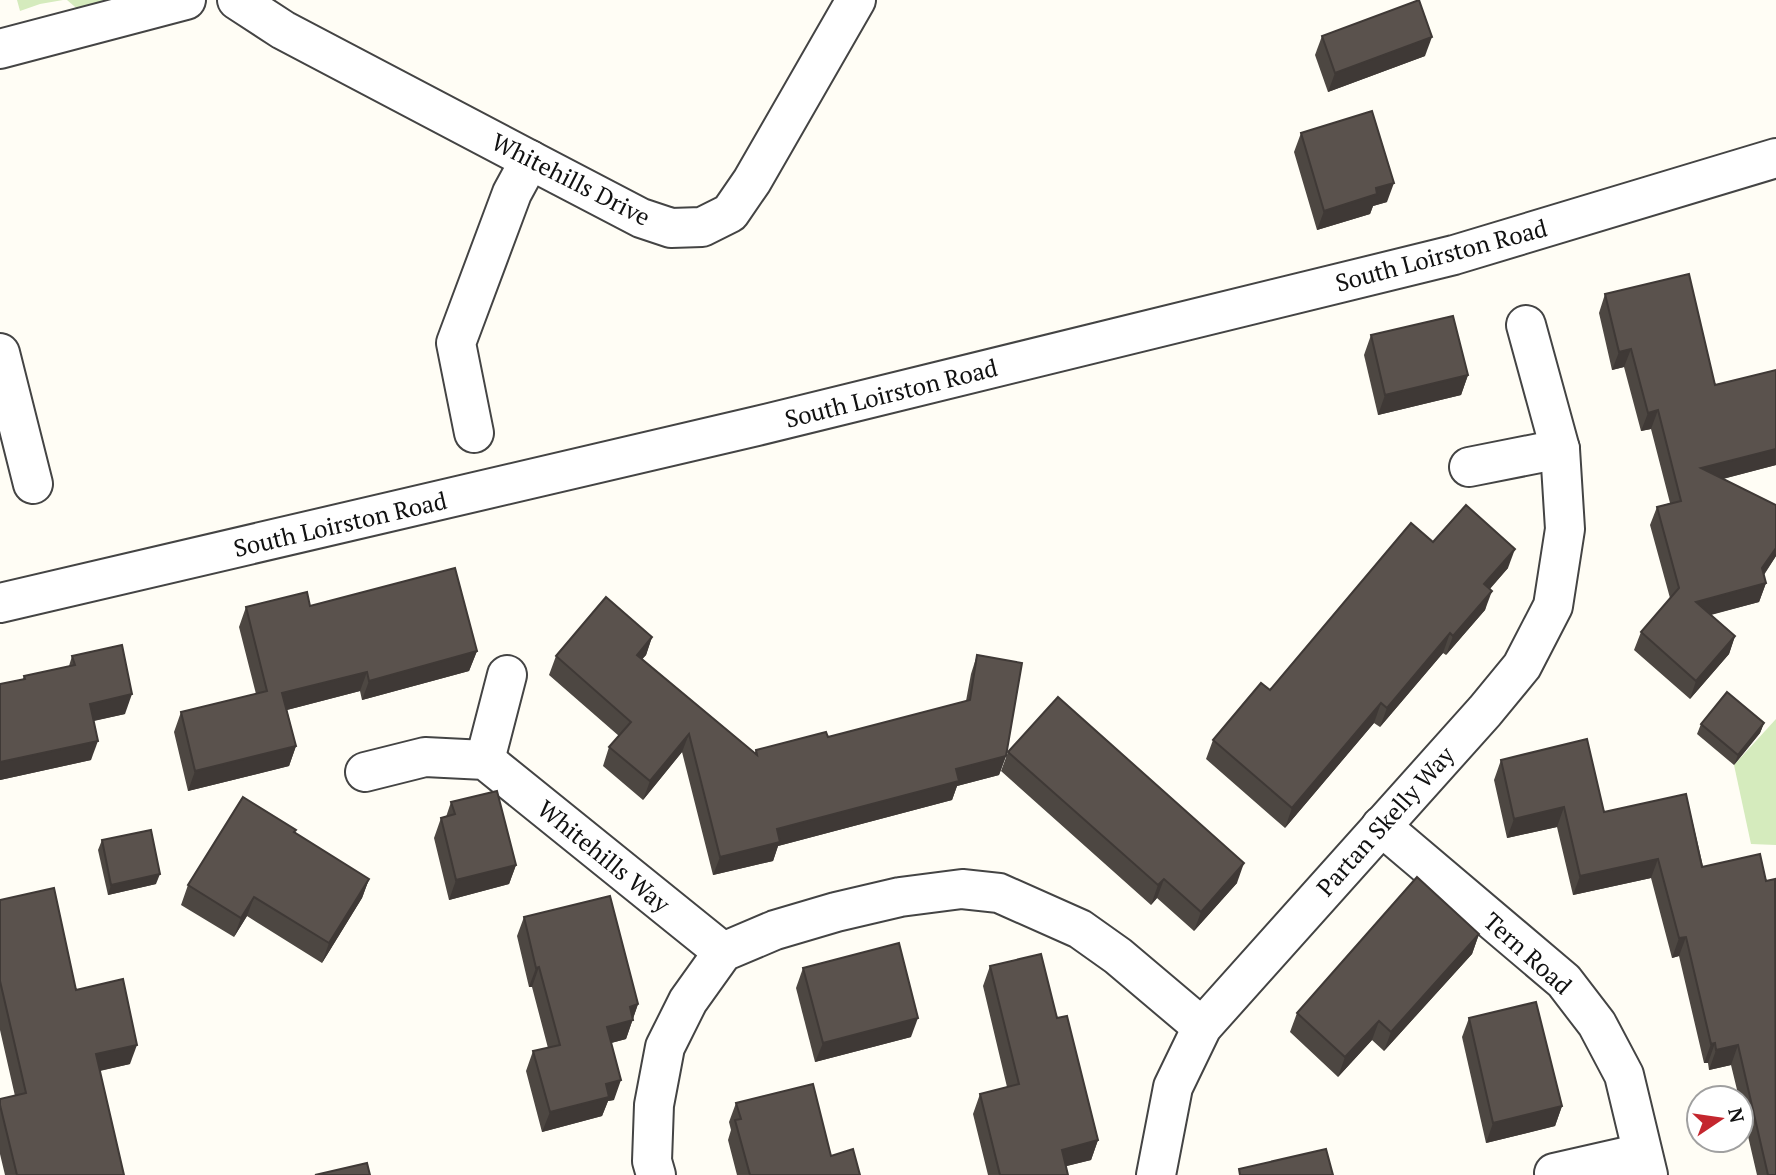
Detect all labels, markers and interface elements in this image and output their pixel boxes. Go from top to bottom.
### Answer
street label: Whitehills Drive [486,125,656,233]
street label: South Loirston Road [1332,211,1550,299]
street label: South Loirston Road [781,351,1001,435]
street label: South Loirston Road [230,484,450,564]
street label: Partan Skelly Way [1309,739,1461,903]
street label: Whitehills Way [531,793,678,920]
street label: Tern Road [1477,905,1579,1001]
north arrow [1685,1084,1755,1154]
text: N [1723,1105,1751,1125]

